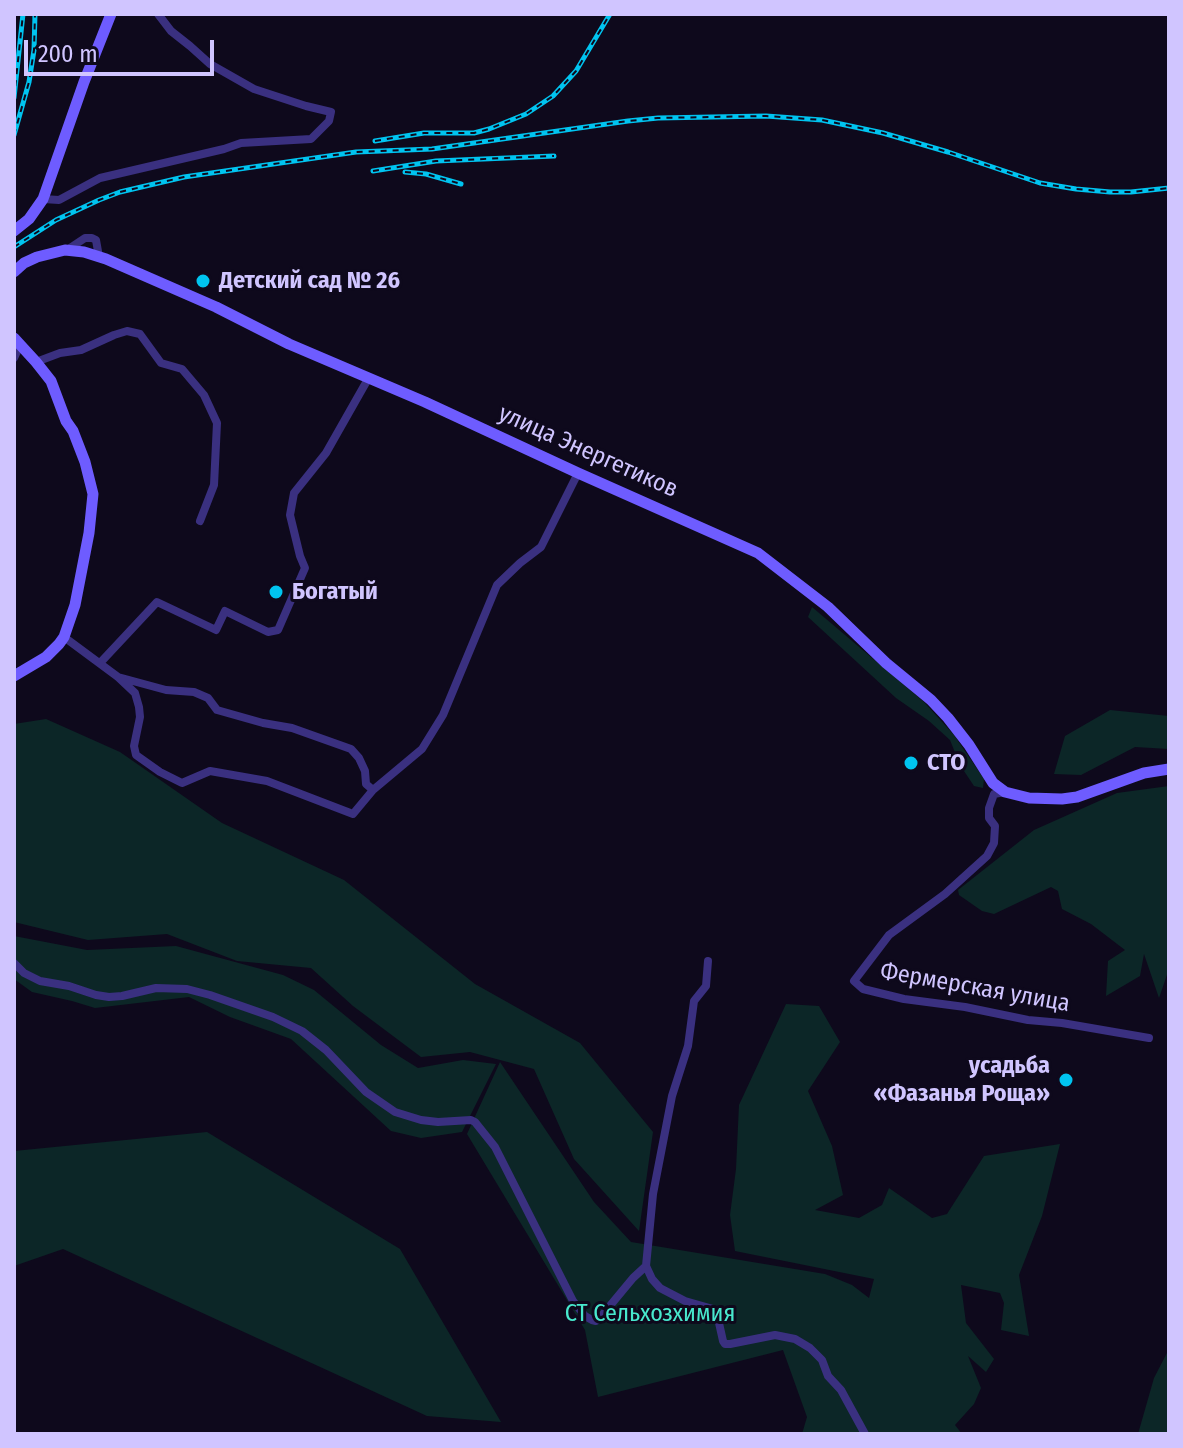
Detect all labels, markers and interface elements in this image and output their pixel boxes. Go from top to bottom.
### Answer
scale bar [28,24,218,74]
text: 200 m [38,40,98,68]
place label: Детский сад № 26 [219,267,400,295]
marker: Детский сад № 26 [194,272,212,290]
street label: улица Энергетиков [494,400,682,504]
place label: Богатый [292,578,378,606]
marker: Богатый [267,583,285,601]
place label: СТО [927,749,965,777]
marker: СТО [902,754,920,772]
street label: Фермерская улица [878,957,1072,1019]
place label: усадьба «Фазанья Роща» [874,1052,1050,1108]
marker: усадьба «Фазанья Роща» [1057,1071,1075,1089]
park label: СТ Сельхозхимия [565,1300,735,1328]

